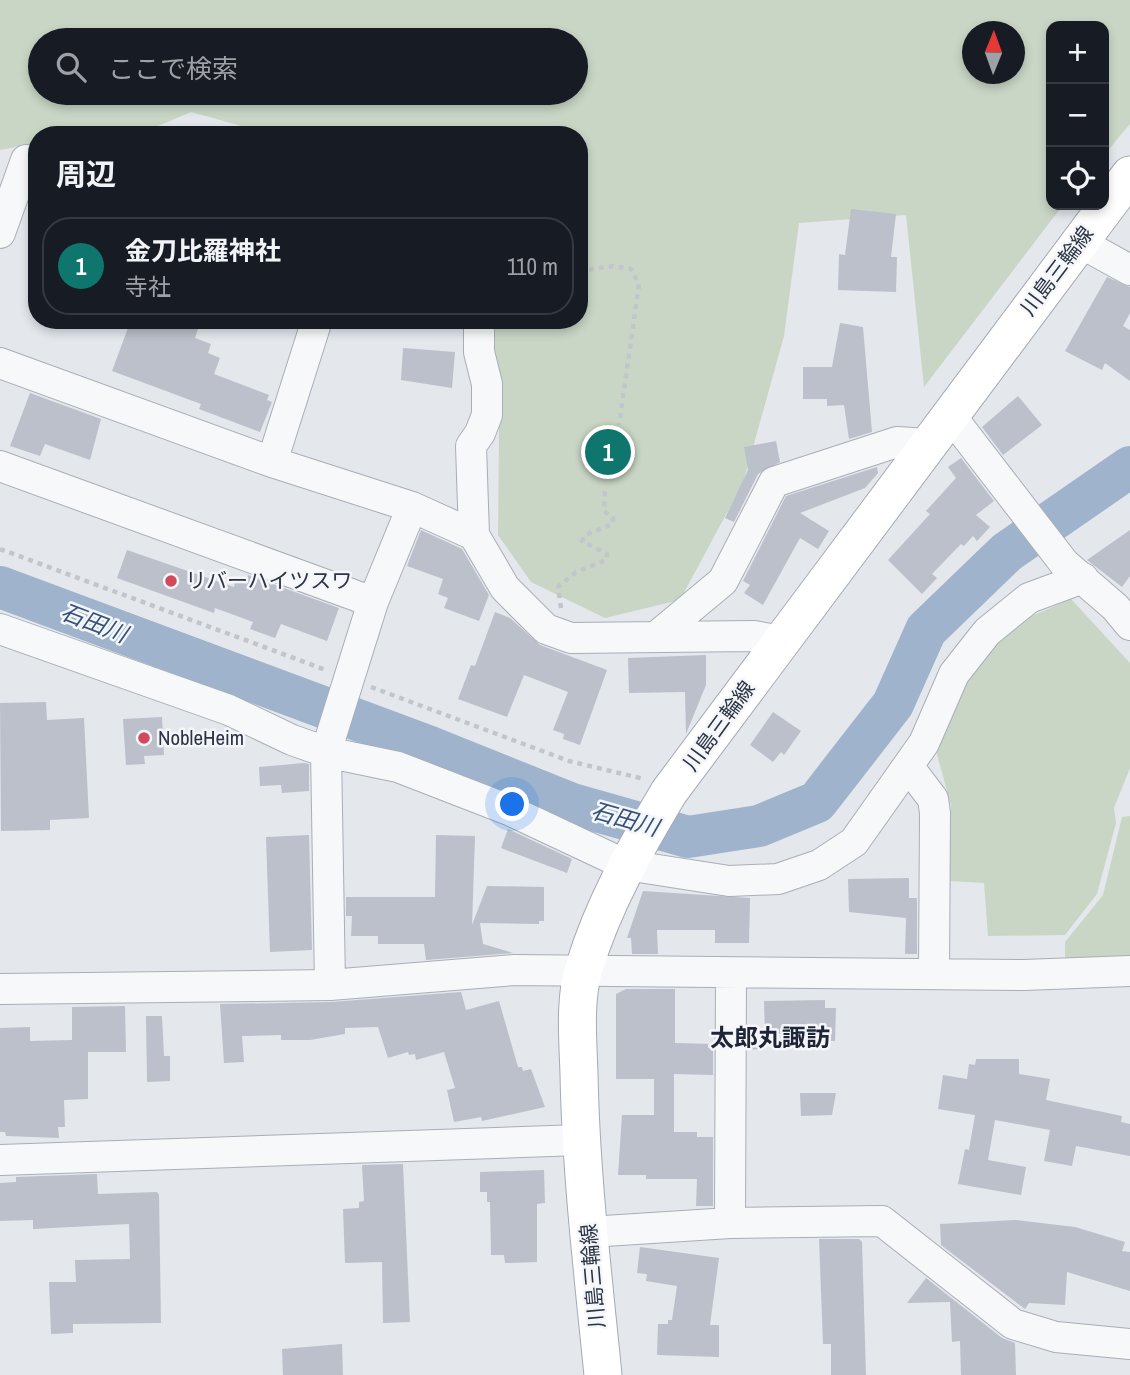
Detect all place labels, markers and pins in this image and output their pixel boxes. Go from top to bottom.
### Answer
pin: 1 [585,426,631,478]
place label: リバーハイツスワ [185,566,352,595]
marker: リバーハイツスワ [163,573,179,589]
place label: NobleHeim [158,723,244,752]
marker: NobleHeim [136,730,152,746]

